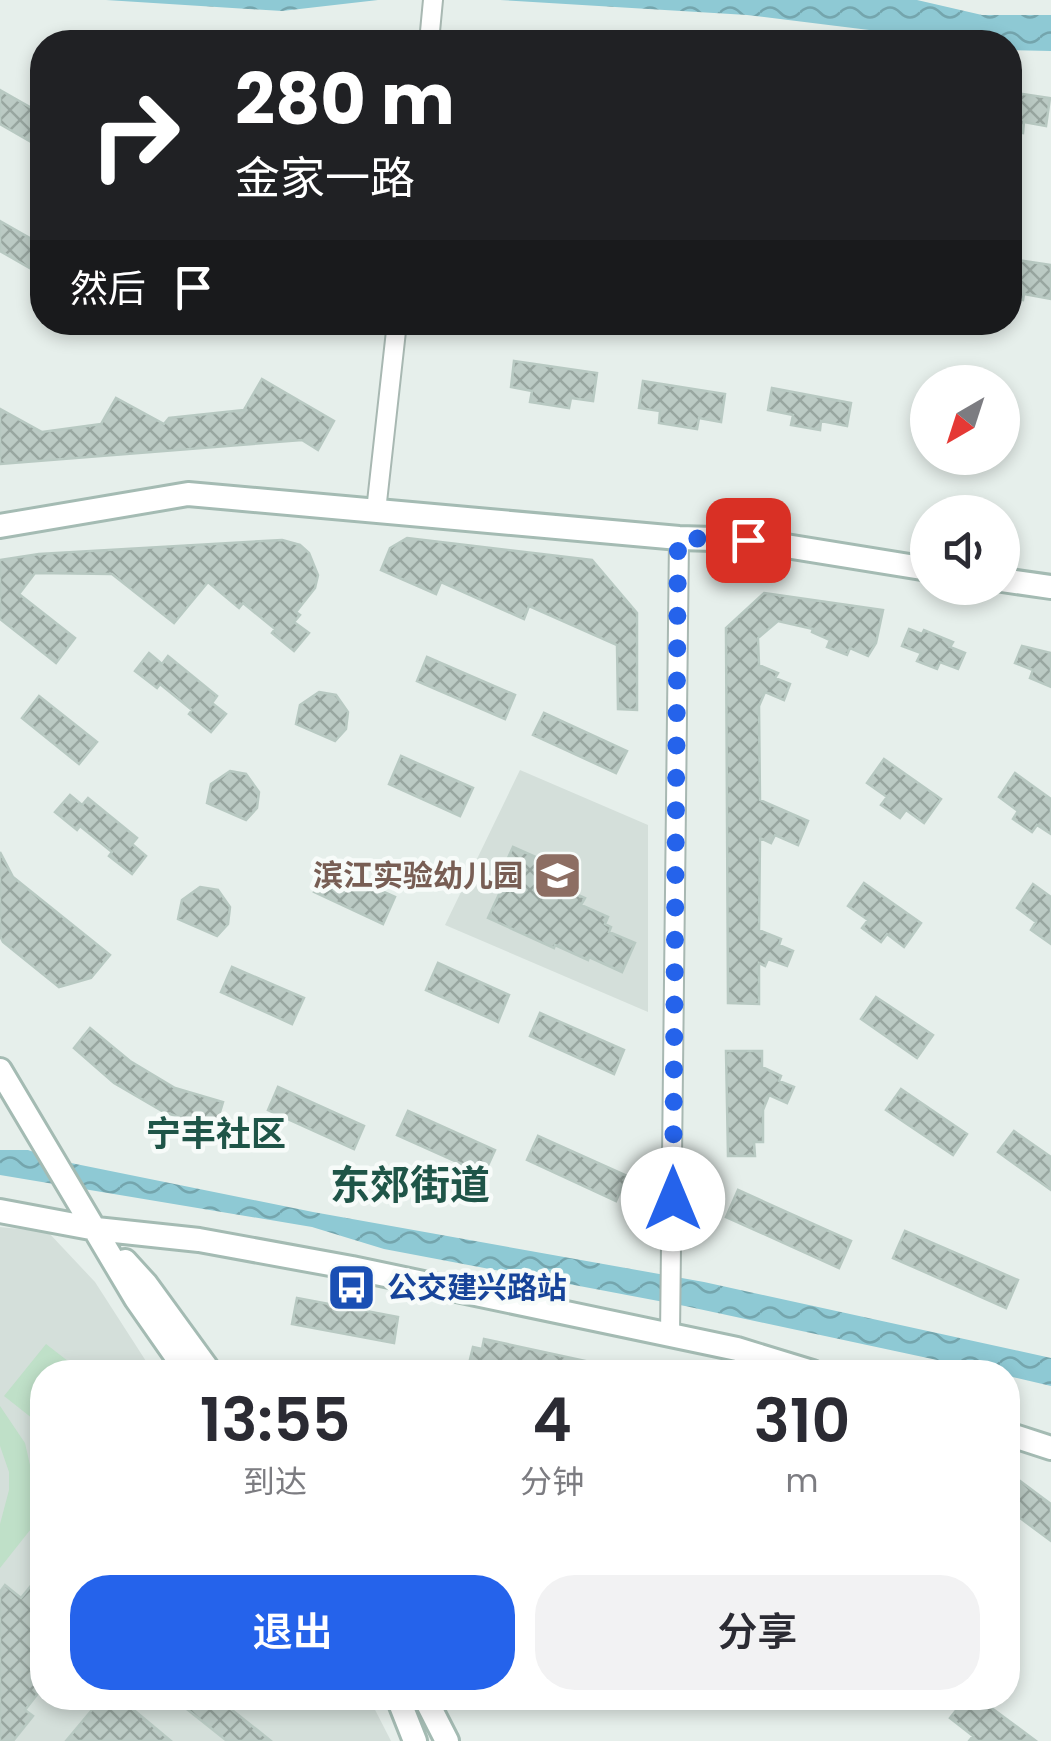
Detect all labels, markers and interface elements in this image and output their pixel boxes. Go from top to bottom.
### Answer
text: 280 m [235,50,455,149]
icon: right [70,70,200,200]
text: 金家一路 [235,147,415,210]
icon: arrive [166,260,221,315]
text: 然后 [70,262,146,315]
north arrow [910,365,1020,475]
map controls [910,365,1020,605]
button: sound [910,495,1020,605]
pin [706,498,791,583]
icon: arrive [721,513,776,568]
school or university icon: 滨江实验幼儿园 [532,849,584,901]
place label: 滨江实验幼儿园 [313,854,523,897]
district label: 宁丰社区 [146,1109,286,1158]
position arrow [621,1147,725,1251]
district label: 东郊街道 [330,1157,490,1213]
bus stop icon: 公交建兴路站 [326,1261,378,1313]
place label: 公交建兴路站 [387,1266,567,1309]
text: 13:55 [200,1378,350,1462]
text: 4 [532,1378,572,1462]
text: 310 [754,1379,850,1463]
text: m [786,1458,819,1503]
text: 到达 [243,1459,307,1504]
text: 分钟 [520,1459,584,1504]
button: 退出 [70,1575,515,1690]
button: 分享 [535,1575,980,1690]

